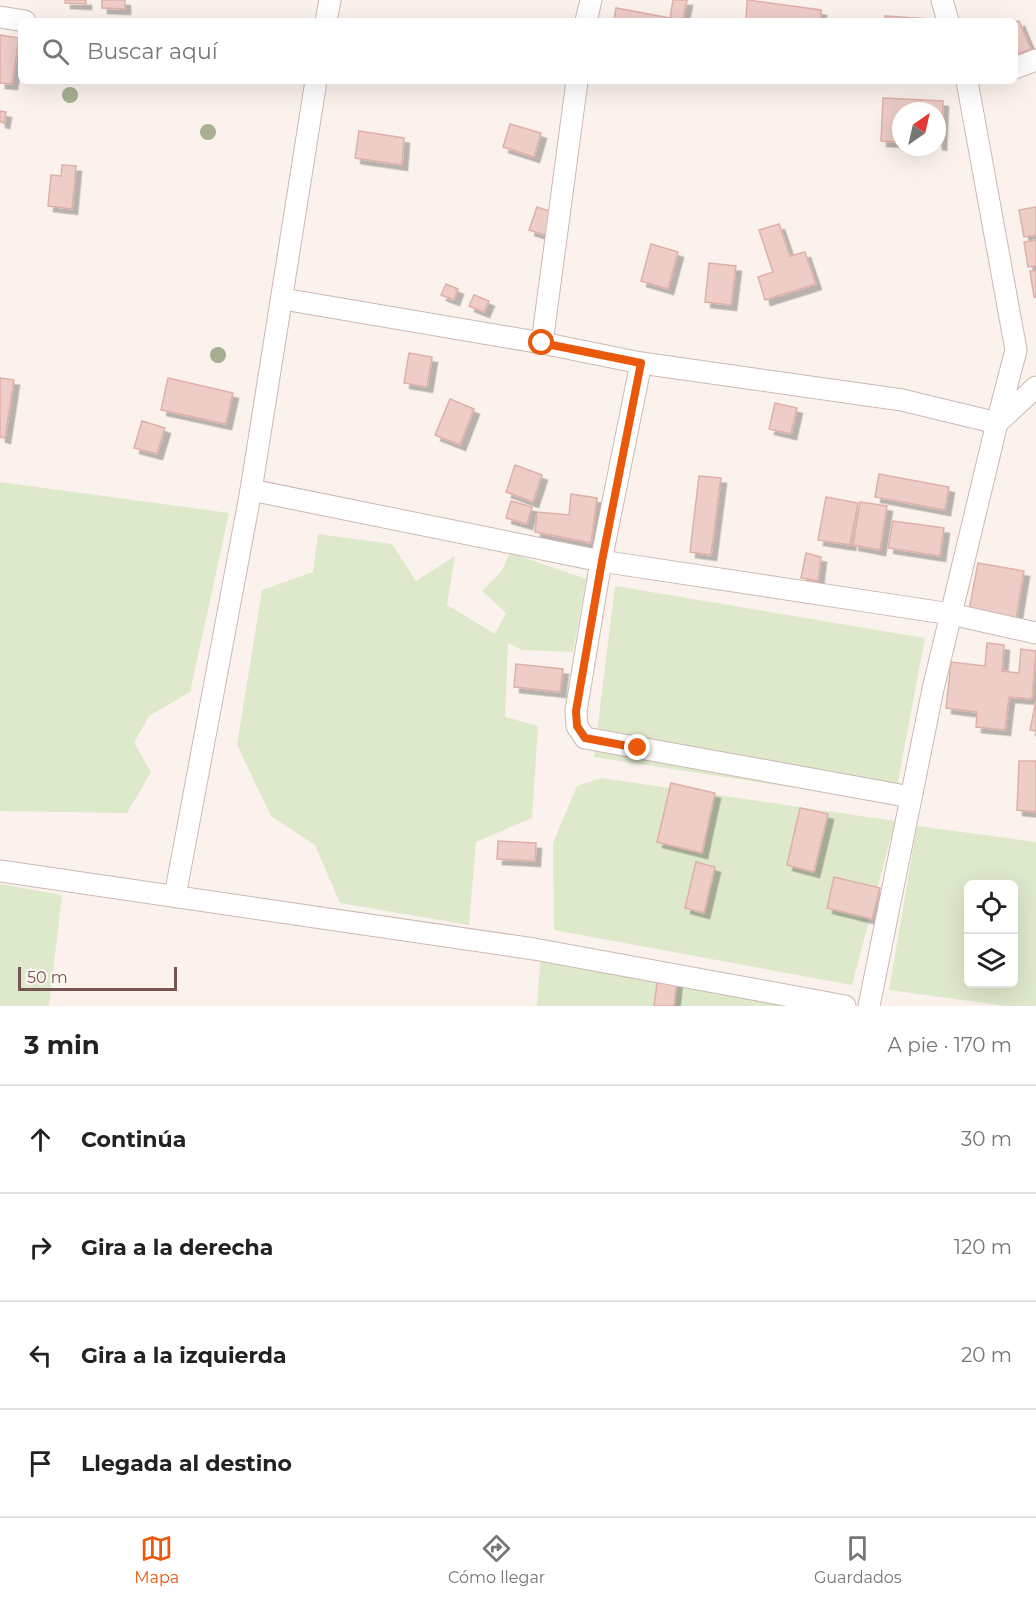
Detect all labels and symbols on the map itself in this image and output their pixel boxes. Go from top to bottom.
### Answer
north arrow [892,102,946,156]
route start [528,329,554,355]
route end [624,734,650,760]
scale bar [18,964,177,992]

